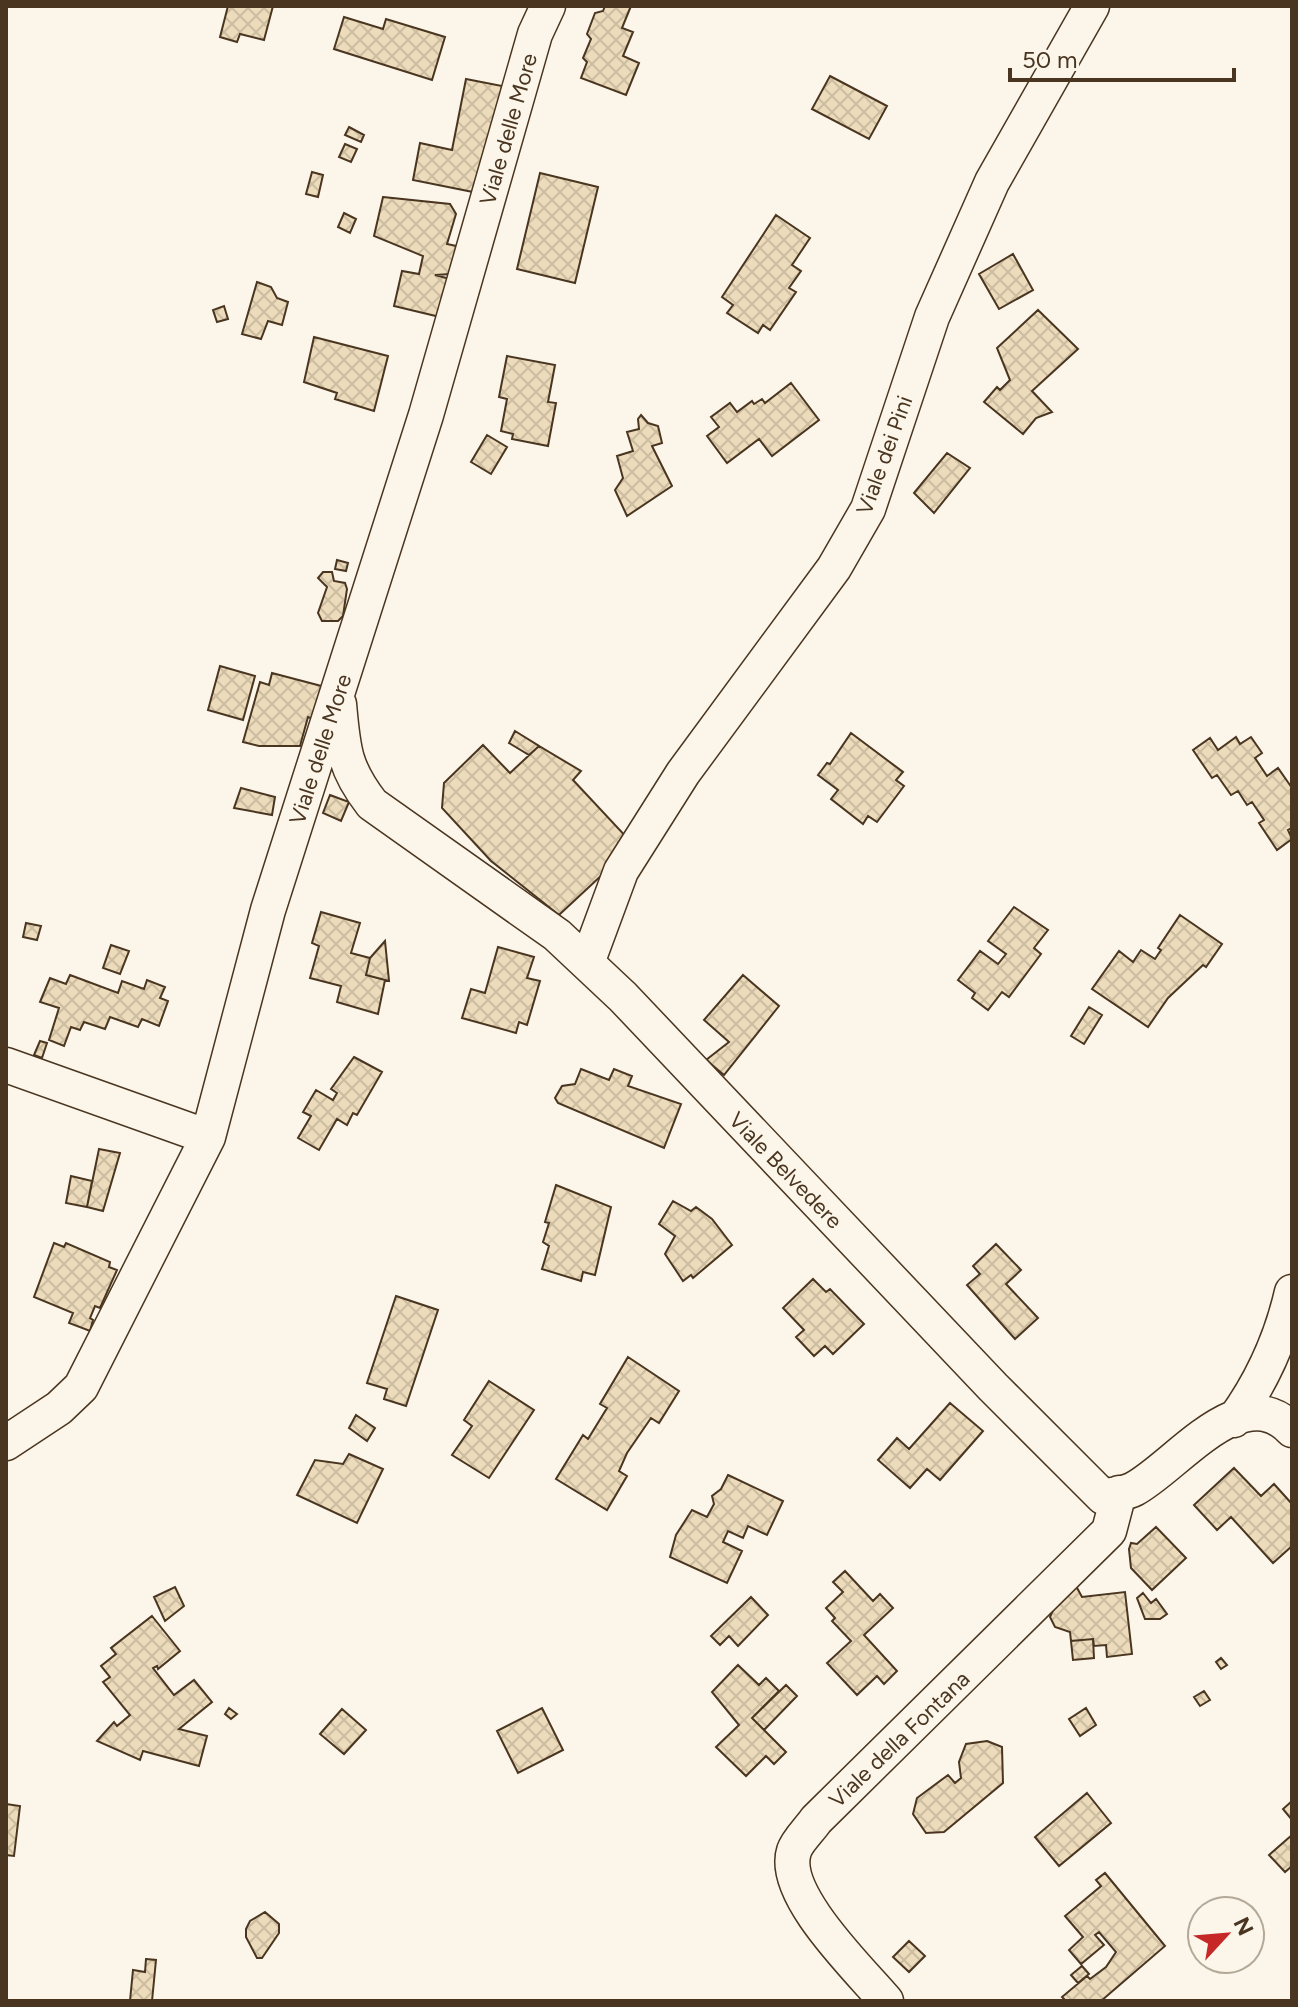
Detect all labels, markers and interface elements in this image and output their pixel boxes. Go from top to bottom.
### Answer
scale bar [1010,32,1234,82]
text: 50 m [1022,45,1078,74]
street label: Viale delle More [474,50,543,208]
street label: Viale dei Pini [850,392,918,518]
street label: Viale delle More [283,670,358,828]
street label: Viale Belvedere [723,1106,848,1234]
street label: Viale della Fontana [823,1665,975,1813]
north arrow [1186,1895,1266,1975]
text: N [1228,1913,1259,1940]

